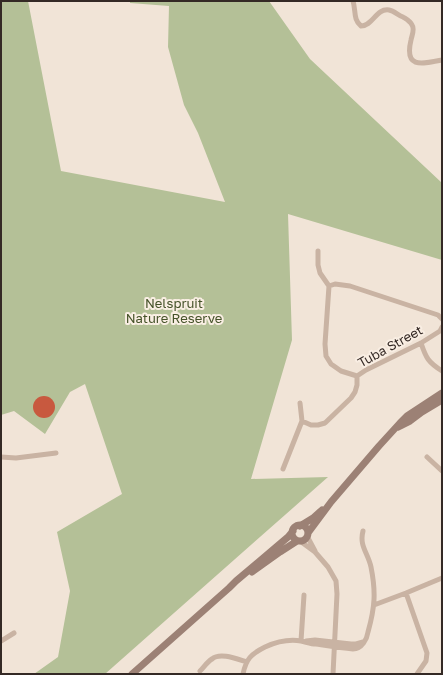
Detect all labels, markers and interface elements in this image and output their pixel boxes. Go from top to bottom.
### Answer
park label: Nelspruit Nature Reserve [126,295,222,326]
street label: Tuba Street [355,322,425,370]

